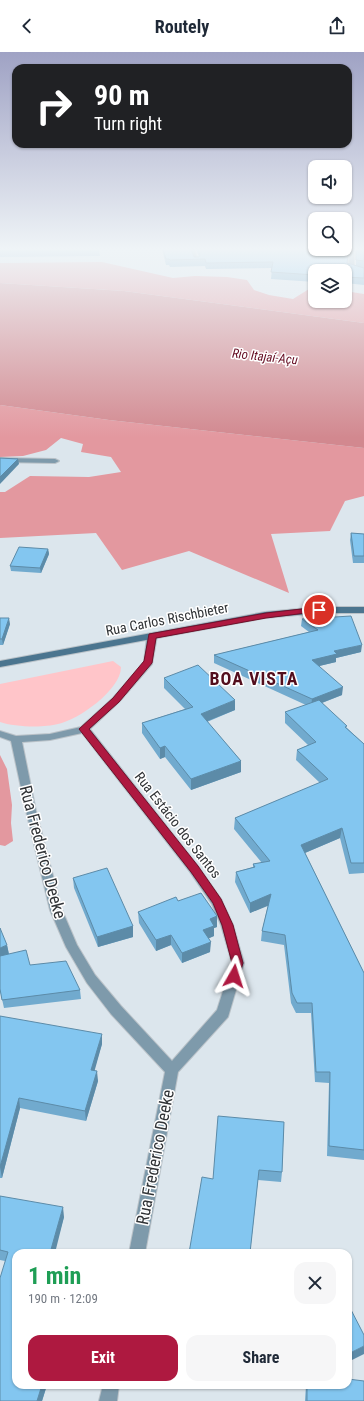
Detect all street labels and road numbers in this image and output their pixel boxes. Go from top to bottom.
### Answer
street label: Rua Carlos Rischbieter [104,599,230,639]
street label: Rua Estácio dos Santos [132,769,224,881]
street label: Rua Frederico Deeke [16,783,70,921]
street label: Rua Frederico Deeke [132,1088,178,1226]

